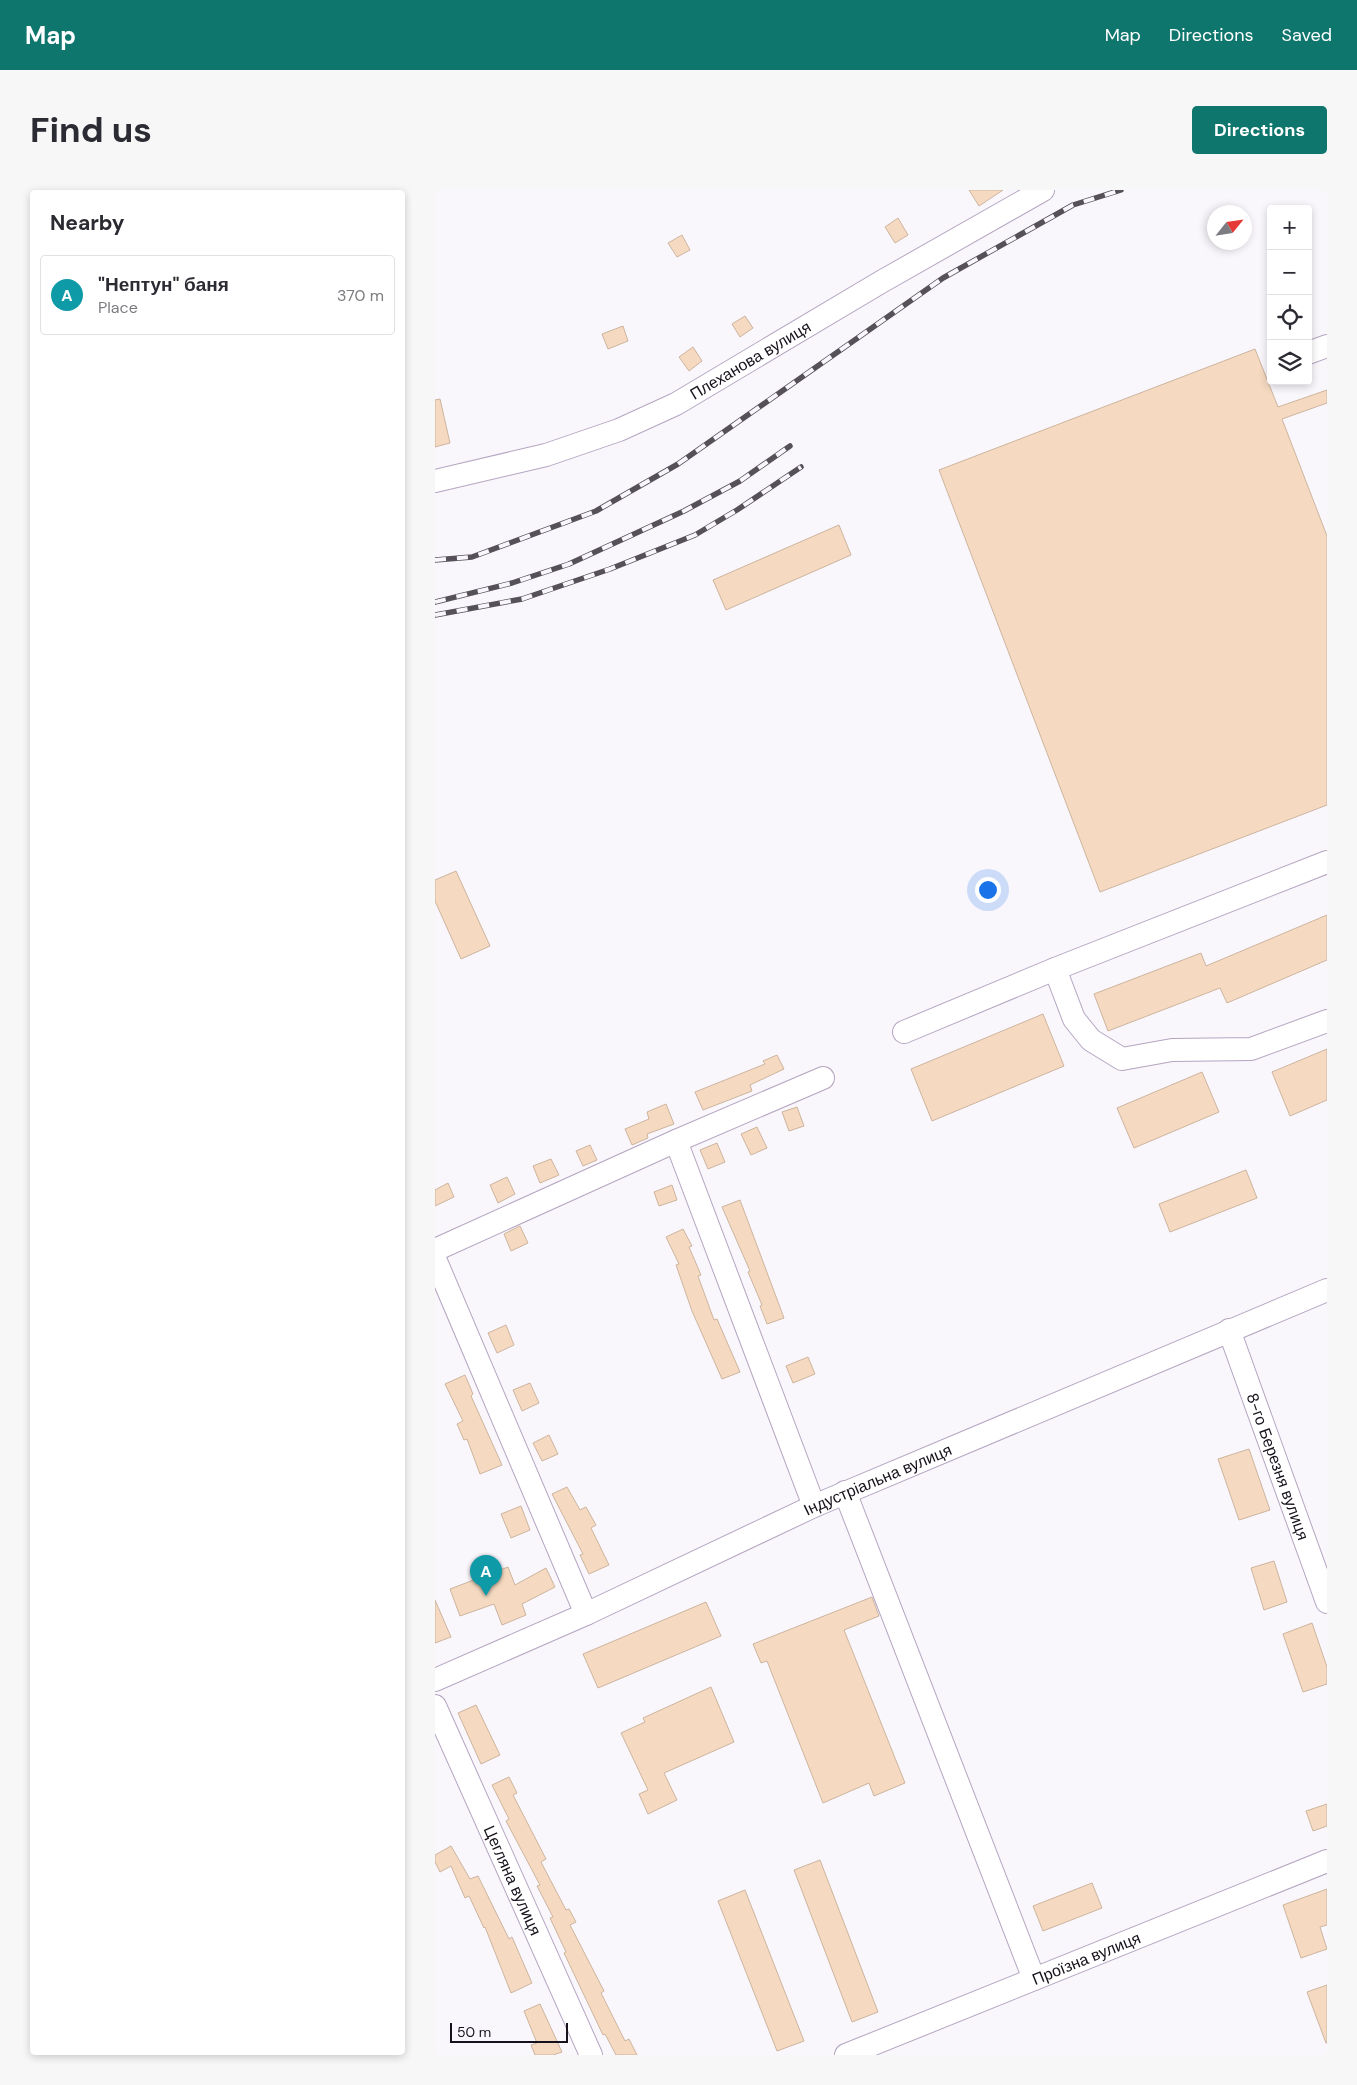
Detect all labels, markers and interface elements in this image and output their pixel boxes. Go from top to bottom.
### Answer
text: Map [25,20,76,51]
text: Map [1105,23,1141,47]
text: Directions [1169,23,1254,47]
text: Saved [1282,23,1332,47]
button: Directions [1192,106,1327,154]
text: Find us [30,107,152,153]
north arrow [1207,205,1252,250]
map controls [1267,205,1312,385]
button: + [1267,205,1312,250]
text: Nearby [50,209,124,237]
button: − [1267,250,1312,295]
text: "Нептун" баня [98,272,229,297]
text: A [61,285,73,306]
text: 370 m [337,285,384,306]
button: locate [1267,295,1312,340]
text: Place [98,297,138,318]
street label: Плеханова вулиця [686,316,814,404]
button: layers [1267,340,1312,385]
your location [975,877,1001,903]
street label: 8-го Березня вулиця [1242,1390,1314,1543]
street label: Індустріальна вулиця [800,1439,955,1520]
pin: A [470,1555,502,1596]
street label: Цегляна вулиця [479,1822,547,1939]
street label: Проїзна вулиця [1029,1927,1143,1989]
scale bar [450,2020,567,2043]
text: 50 m [457,2023,491,2041]

